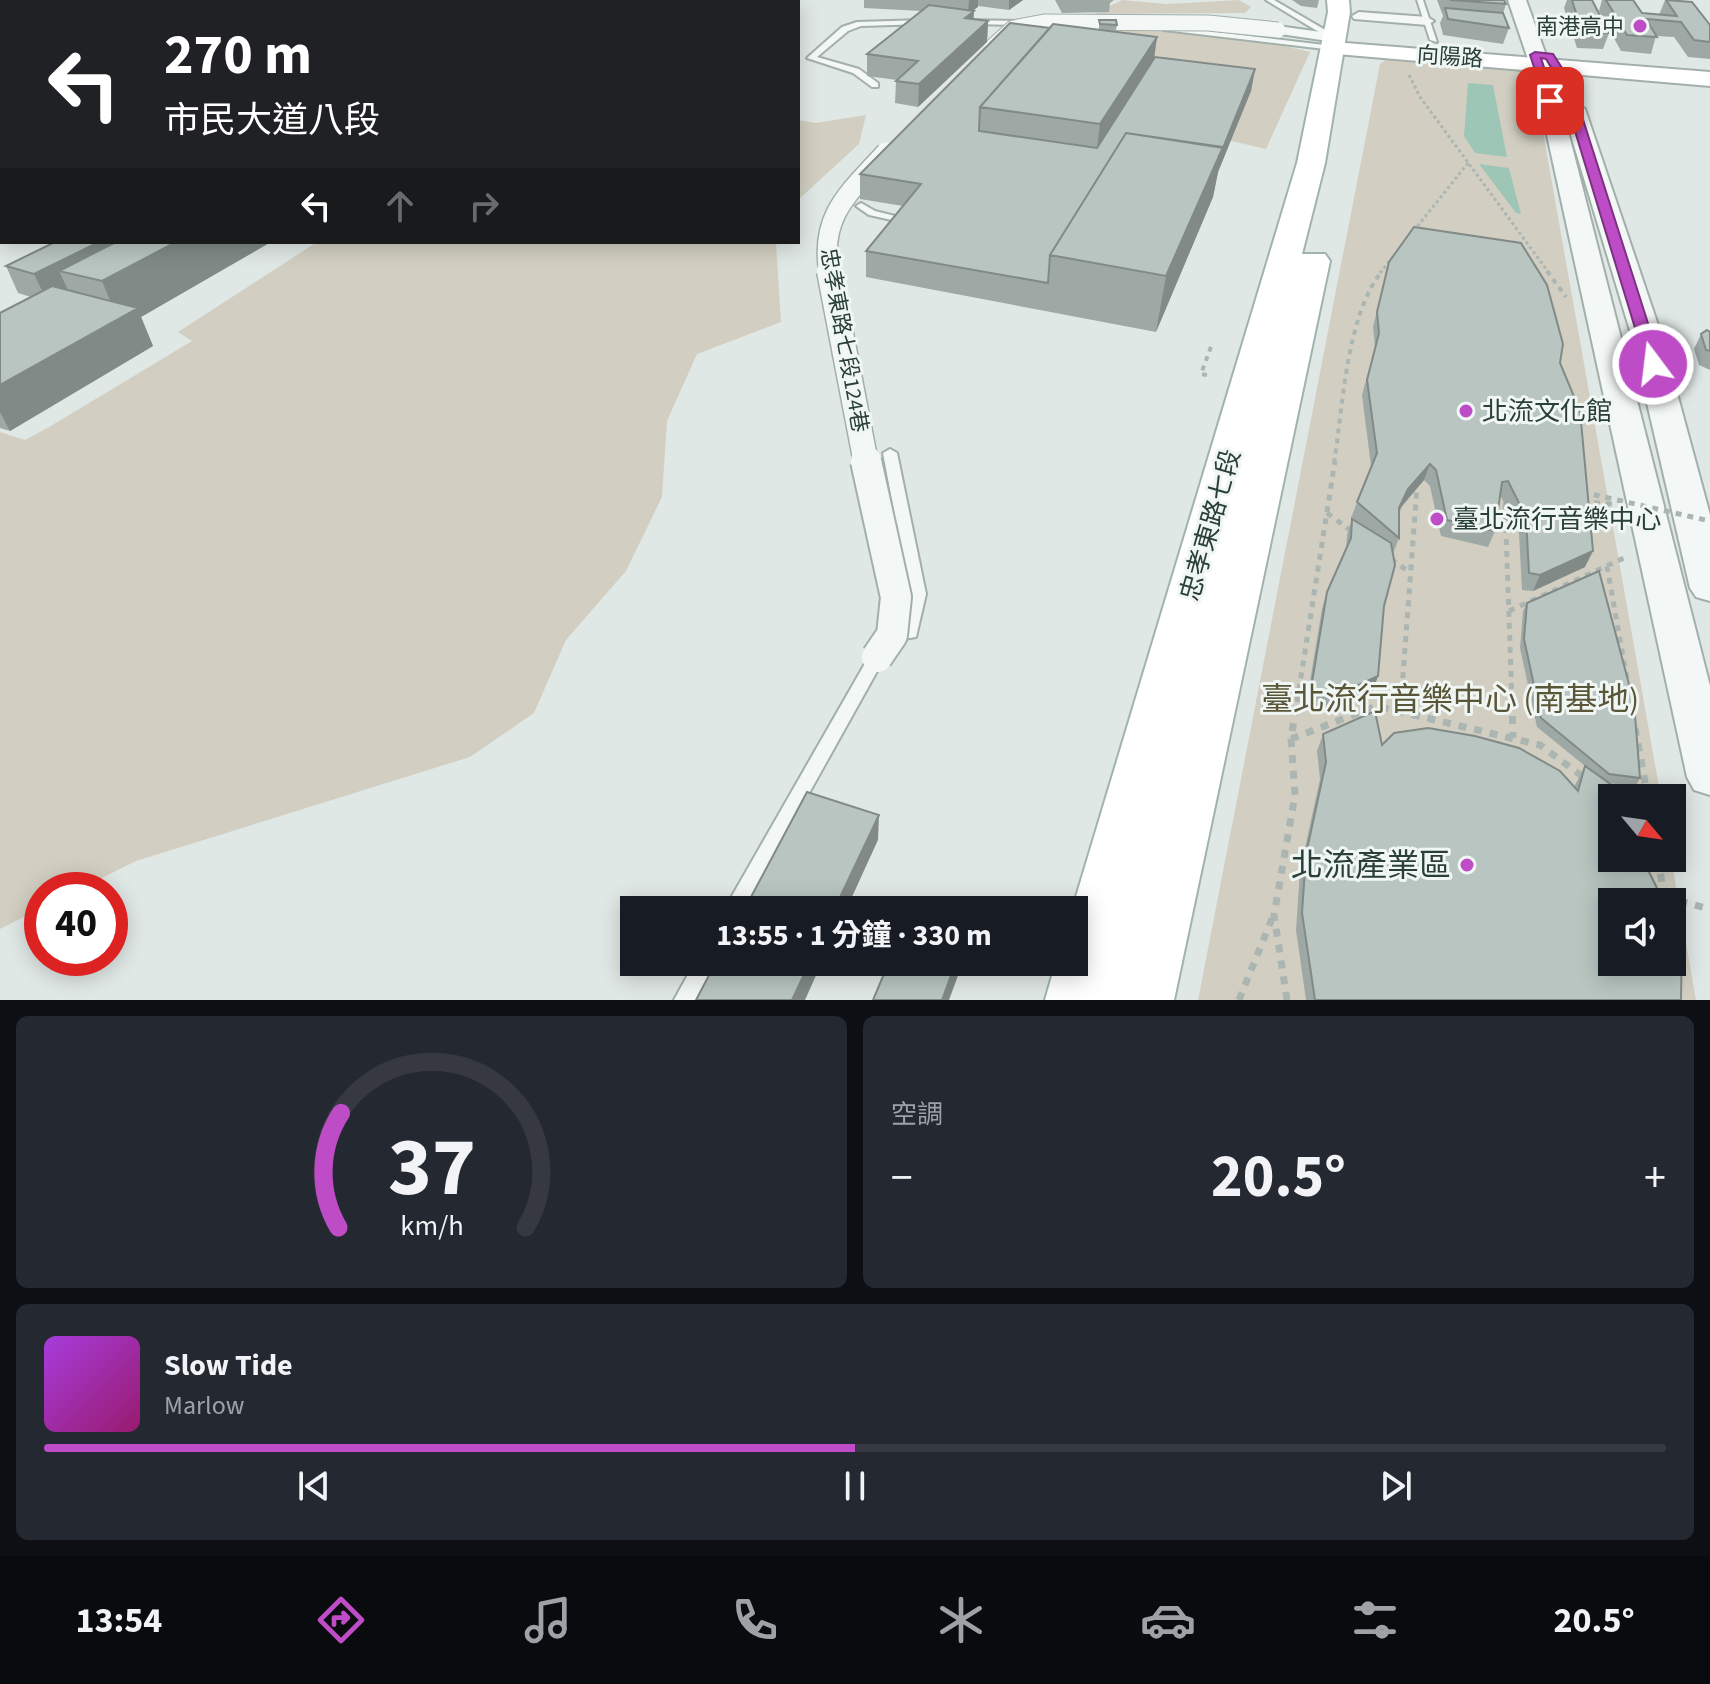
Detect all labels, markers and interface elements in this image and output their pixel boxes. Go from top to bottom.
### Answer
place label: 南港高中 [1536,11,1624,43]
text: 270 m [164,16,312,95]
marker: 南港高中 [1631,17,1649,35]
icon: left [32,32,136,136]
street label: 向陽路 [1416,39,1484,75]
pin [1516,67,1584,135]
icon: arrive [1528,79,1572,123]
text: 市民大道八段 [164,95,380,146]
icon: left [294,184,338,228]
icon: ahead [378,184,422,228]
icon: right [462,184,506,228]
street label: 忠孝東路七段124巷 [812,245,876,435]
position arrow [1611,322,1695,406]
place label: 北流文化館 [1482,393,1612,430]
marker: 北流文化館 [1457,402,1475,420]
street label: 忠孝東路七段 [1171,445,1250,605]
place label: 臺北流行音樂中心 [1453,501,1661,538]
marker: 臺北流行音樂中心 [1428,510,1446,528]
park label: 臺北流行音樂中心 (南基地) [1261,677,1639,723]
north arrow [1598,784,1686,872]
map controls [1598,784,1686,976]
place label: 北流產業區 [1291,843,1451,889]
marker: 北流產業區 [1458,856,1476,874]
speed limit sign: 40 [24,872,128,976]
button: sound [1598,888,1686,976]
text: 13:55 · 1 分鐘 · 330 m [716,914,992,957]
text: 空調 [891,1096,943,1133]
text: 37 [388,1109,475,1227]
text: 20.5° [1211,1135,1346,1220]
text: − [891,1147,913,1210]
text: + [1644,1147,1666,1210]
text: km/h [400,1206,463,1246]
text: Slow Tide [164,1344,293,1387]
text: Marlow [164,1387,244,1424]
icon: previous [292,1464,336,1508]
icon: pause [833,1464,877,1508]
icon: next [1374,1464,1418,1508]
icon: directions [313,1592,369,1648]
icon: music [520,1592,576,1648]
icon: phone [727,1592,783,1648]
icon: climate [933,1592,989,1648]
icon: car [1140,1592,1196,1648]
icon: filters [1347,1592,1403,1648]
text: 13:54 [75,1595,162,1646]
text: 20.5° [1554,1595,1635,1646]

